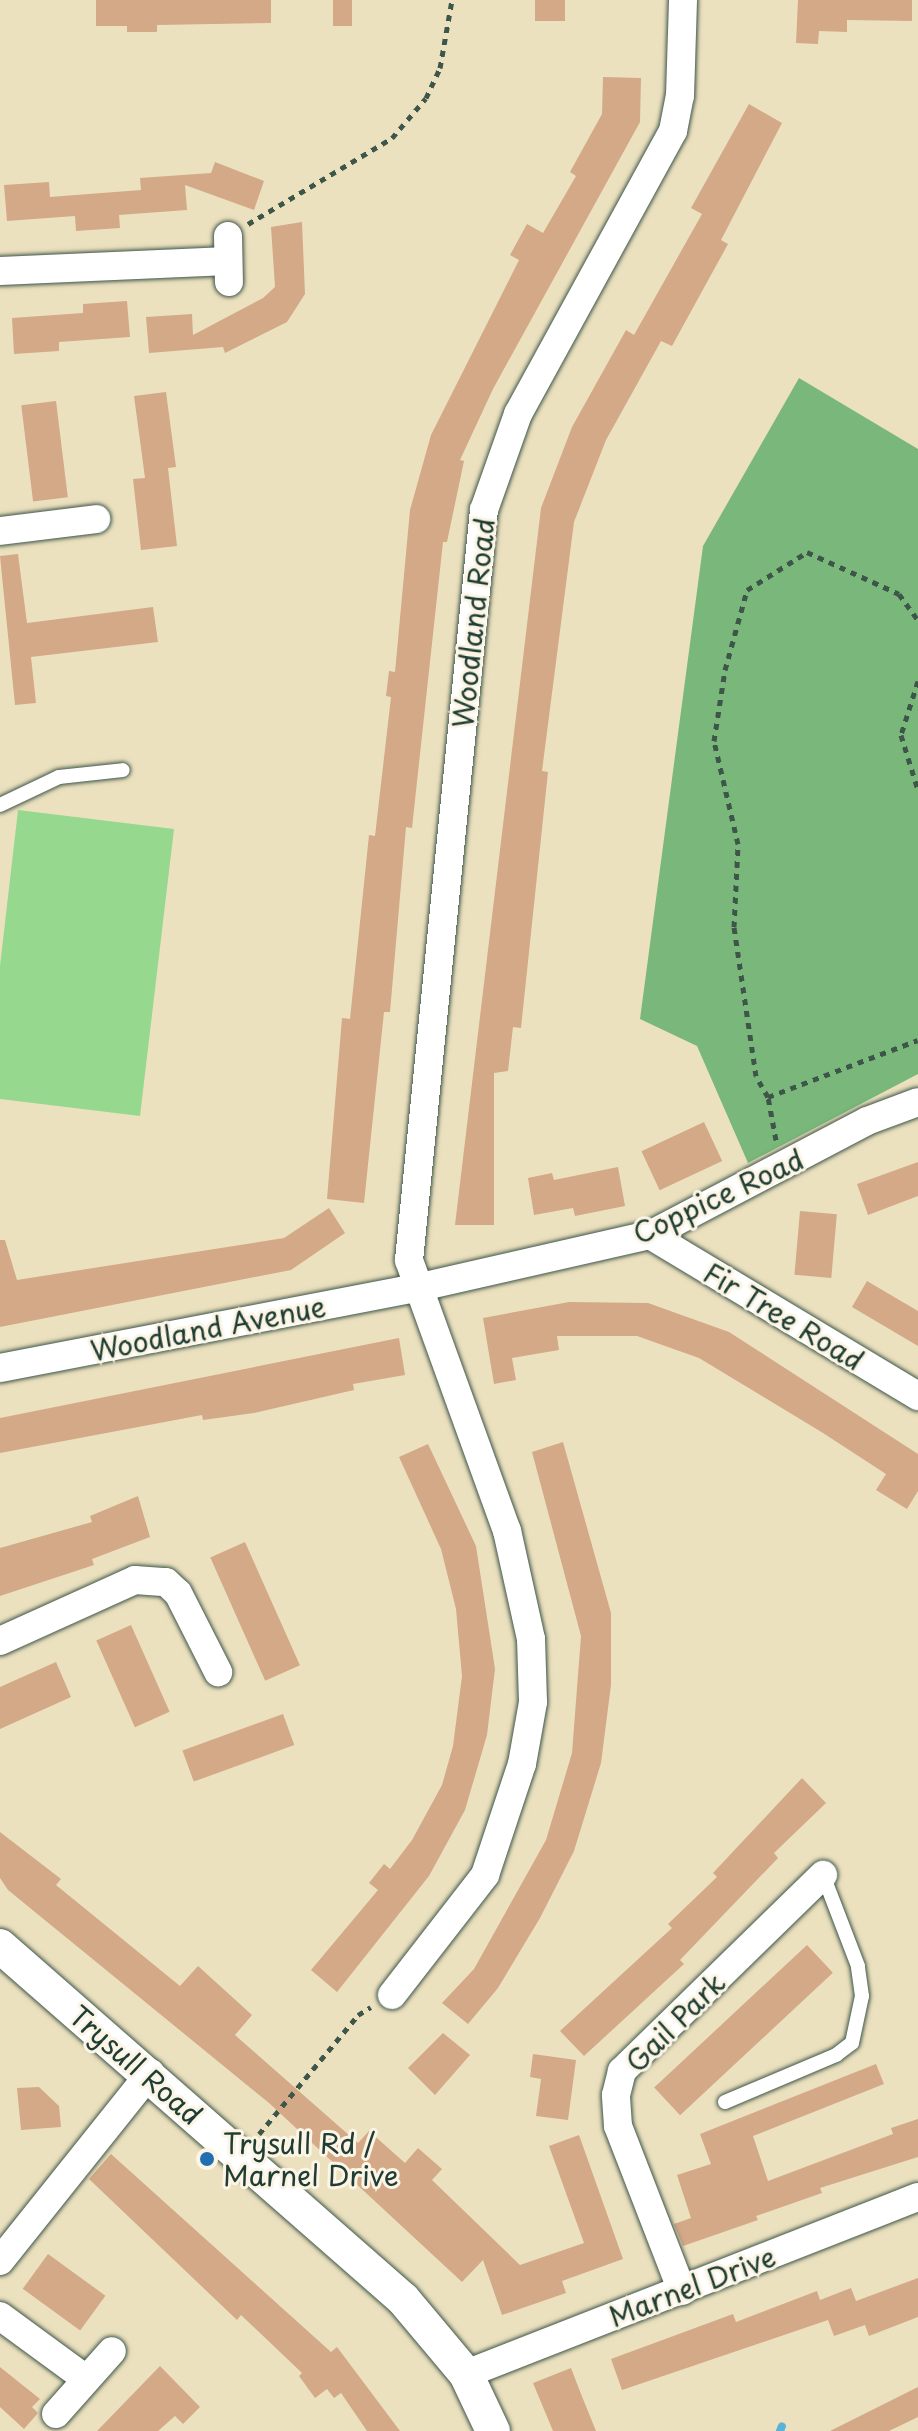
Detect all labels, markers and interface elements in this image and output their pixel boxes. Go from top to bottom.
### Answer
street label: Woodland Road [445,517,501,729]
street label: Coppice Road [628,1142,808,1250]
street label: Fir Tree Road [698,1255,870,1377]
street label: Woodland Avenue [88,1289,328,1367]
street label: Gail Park [618,1965,732,2079]
street label: Trysull Road [63,1998,209,2132]
place label: Trysull Rd / Marnel Drive [223,2126,401,2192]
marker: Trysull Rd / Marnel Drive [198,2150,216,2168]
street label: Marnel Drive [603,2238,781,2334]

